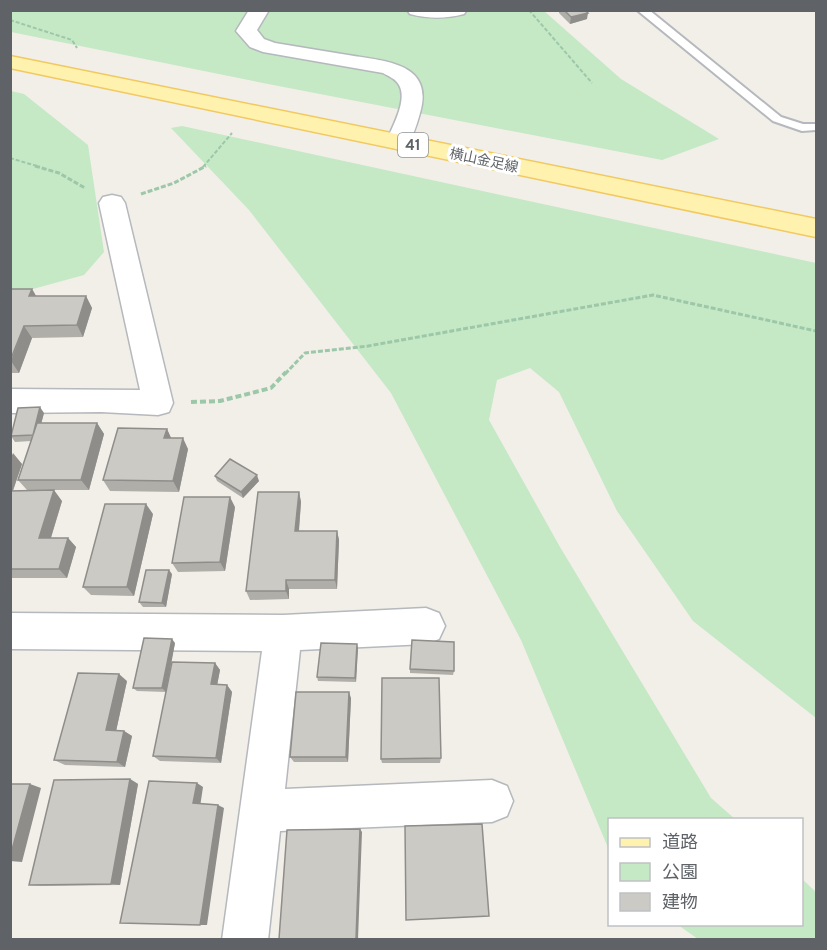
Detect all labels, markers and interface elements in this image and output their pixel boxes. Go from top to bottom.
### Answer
road number: 41 [398,133,428,157]
street label: 横山金足線 [448,146,520,177]
legend [608,818,803,926]
text: 道路 [662,832,698,855]
text: 公園 [662,862,698,885]
text: 建物 [662,892,698,915]

